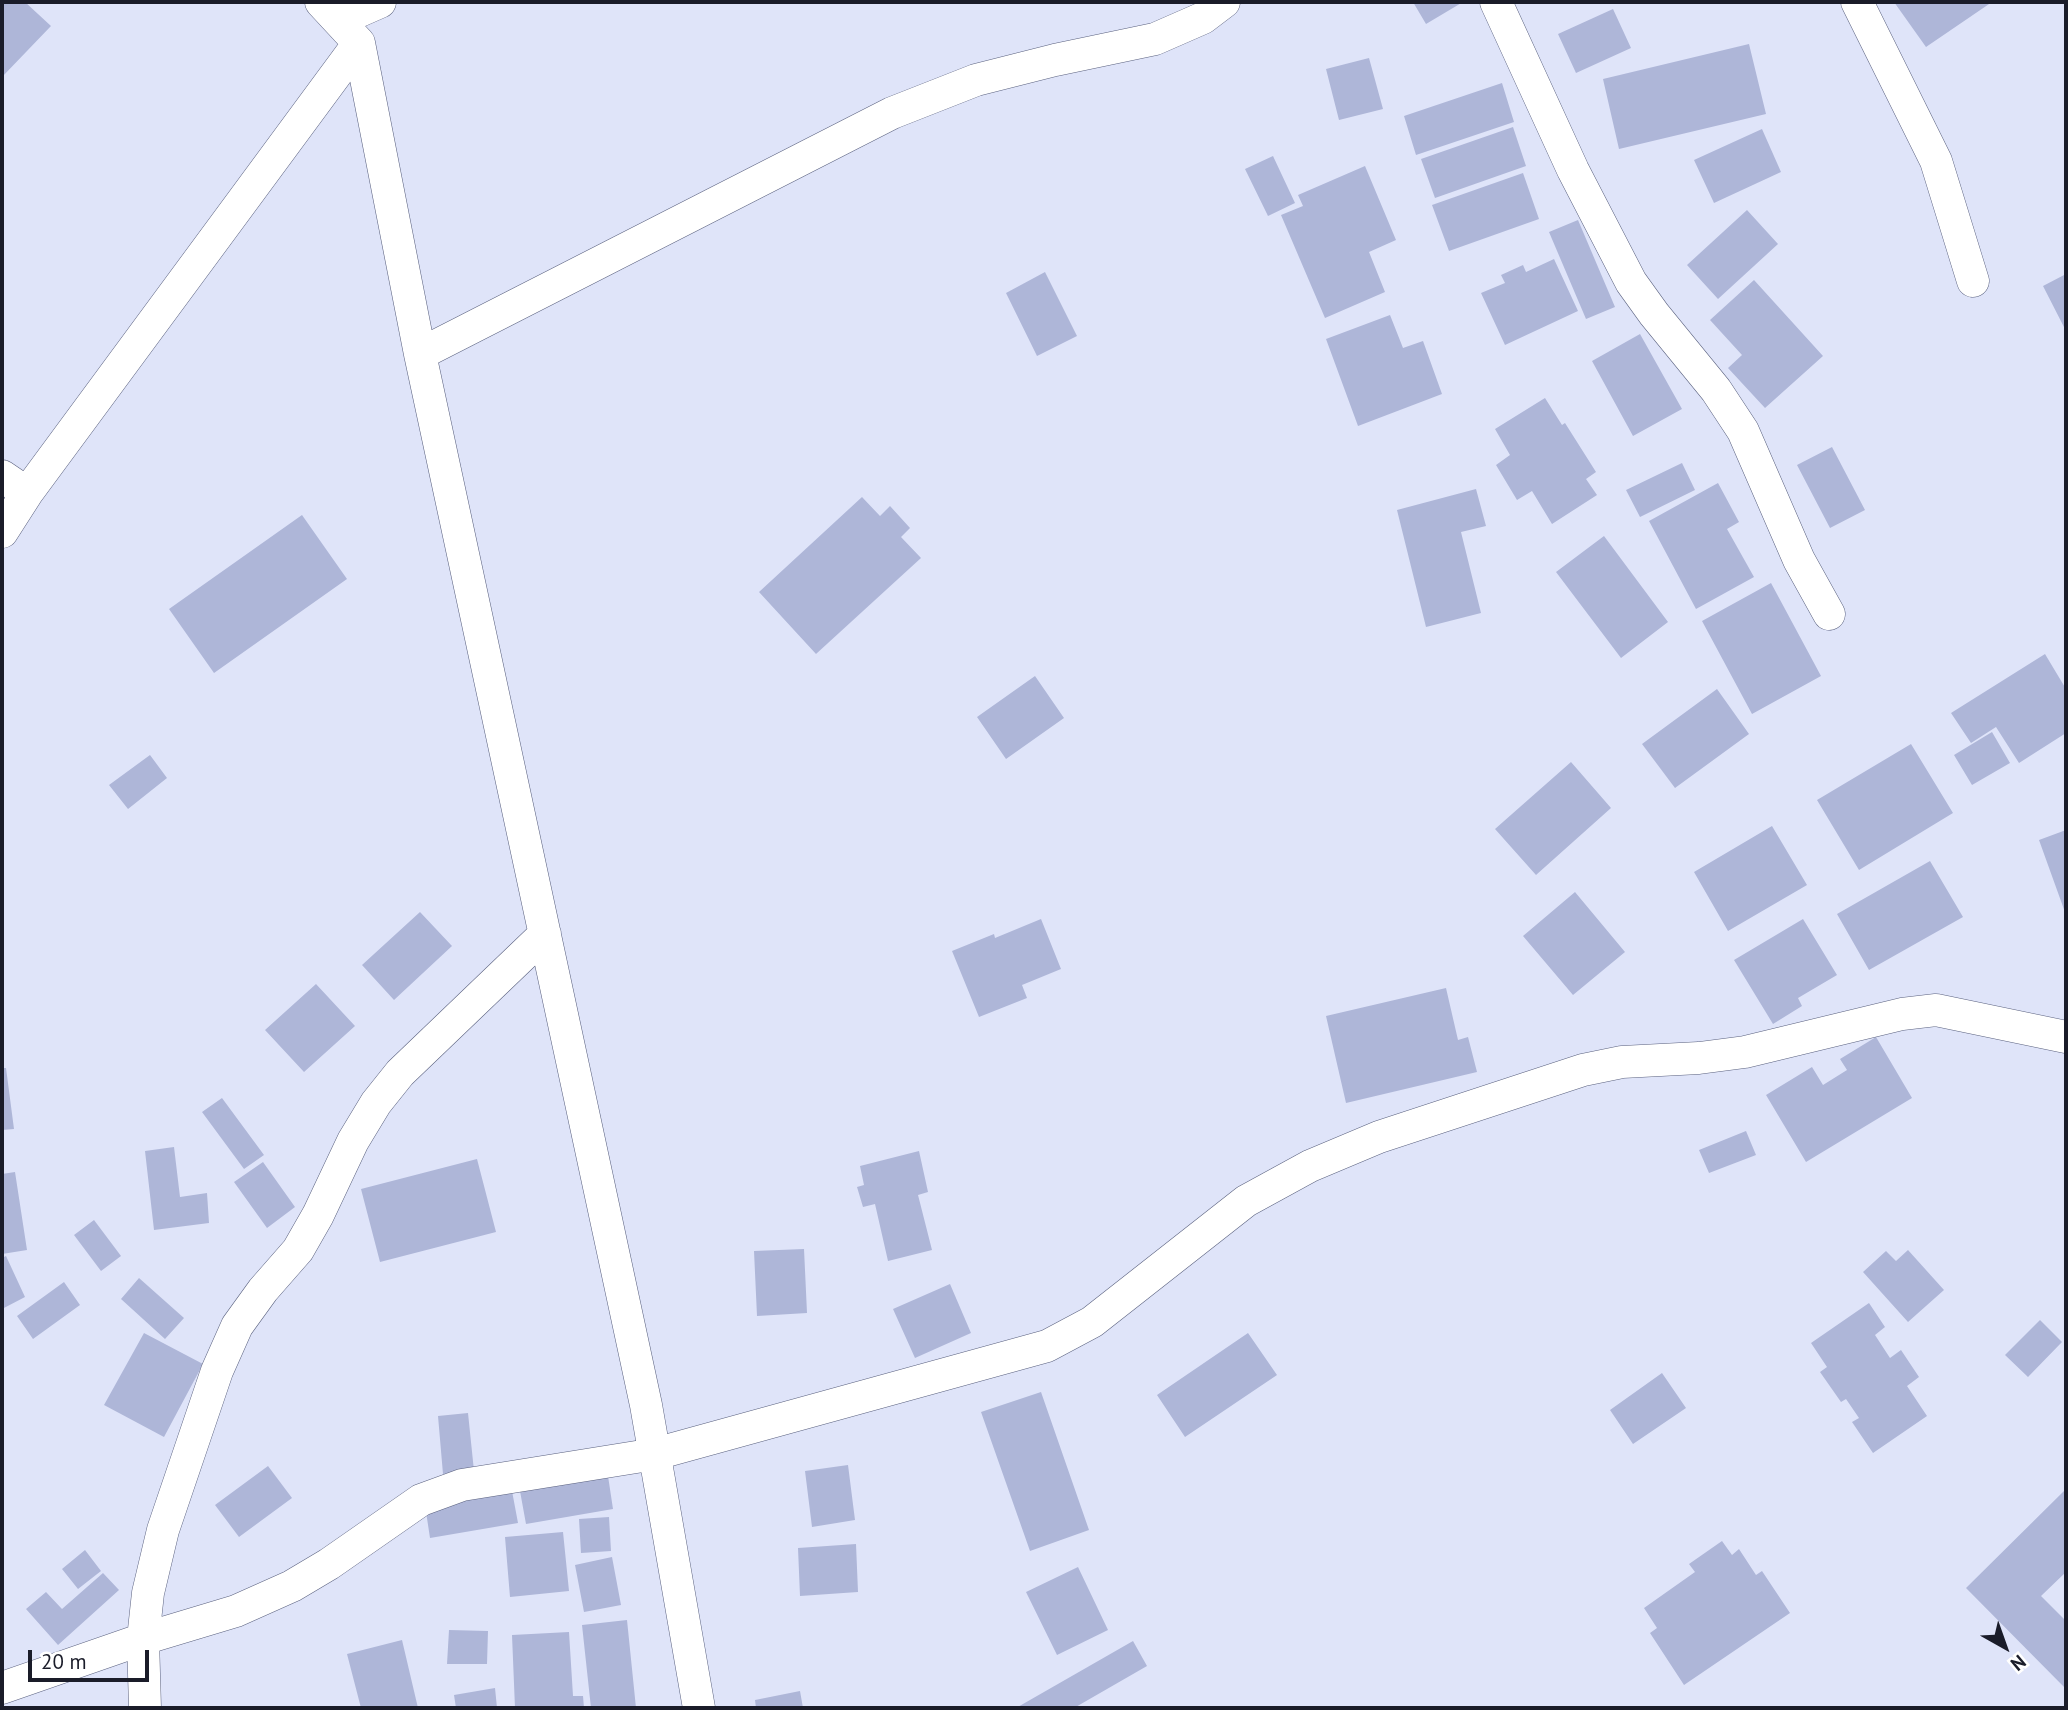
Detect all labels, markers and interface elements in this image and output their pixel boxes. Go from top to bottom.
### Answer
north arrow [1970,1612,2040,1682]
scale bar [32,1636,152,1680]
text: 20 m [41,1648,87,1675]
text: N [2006,1650,2031,1676]

